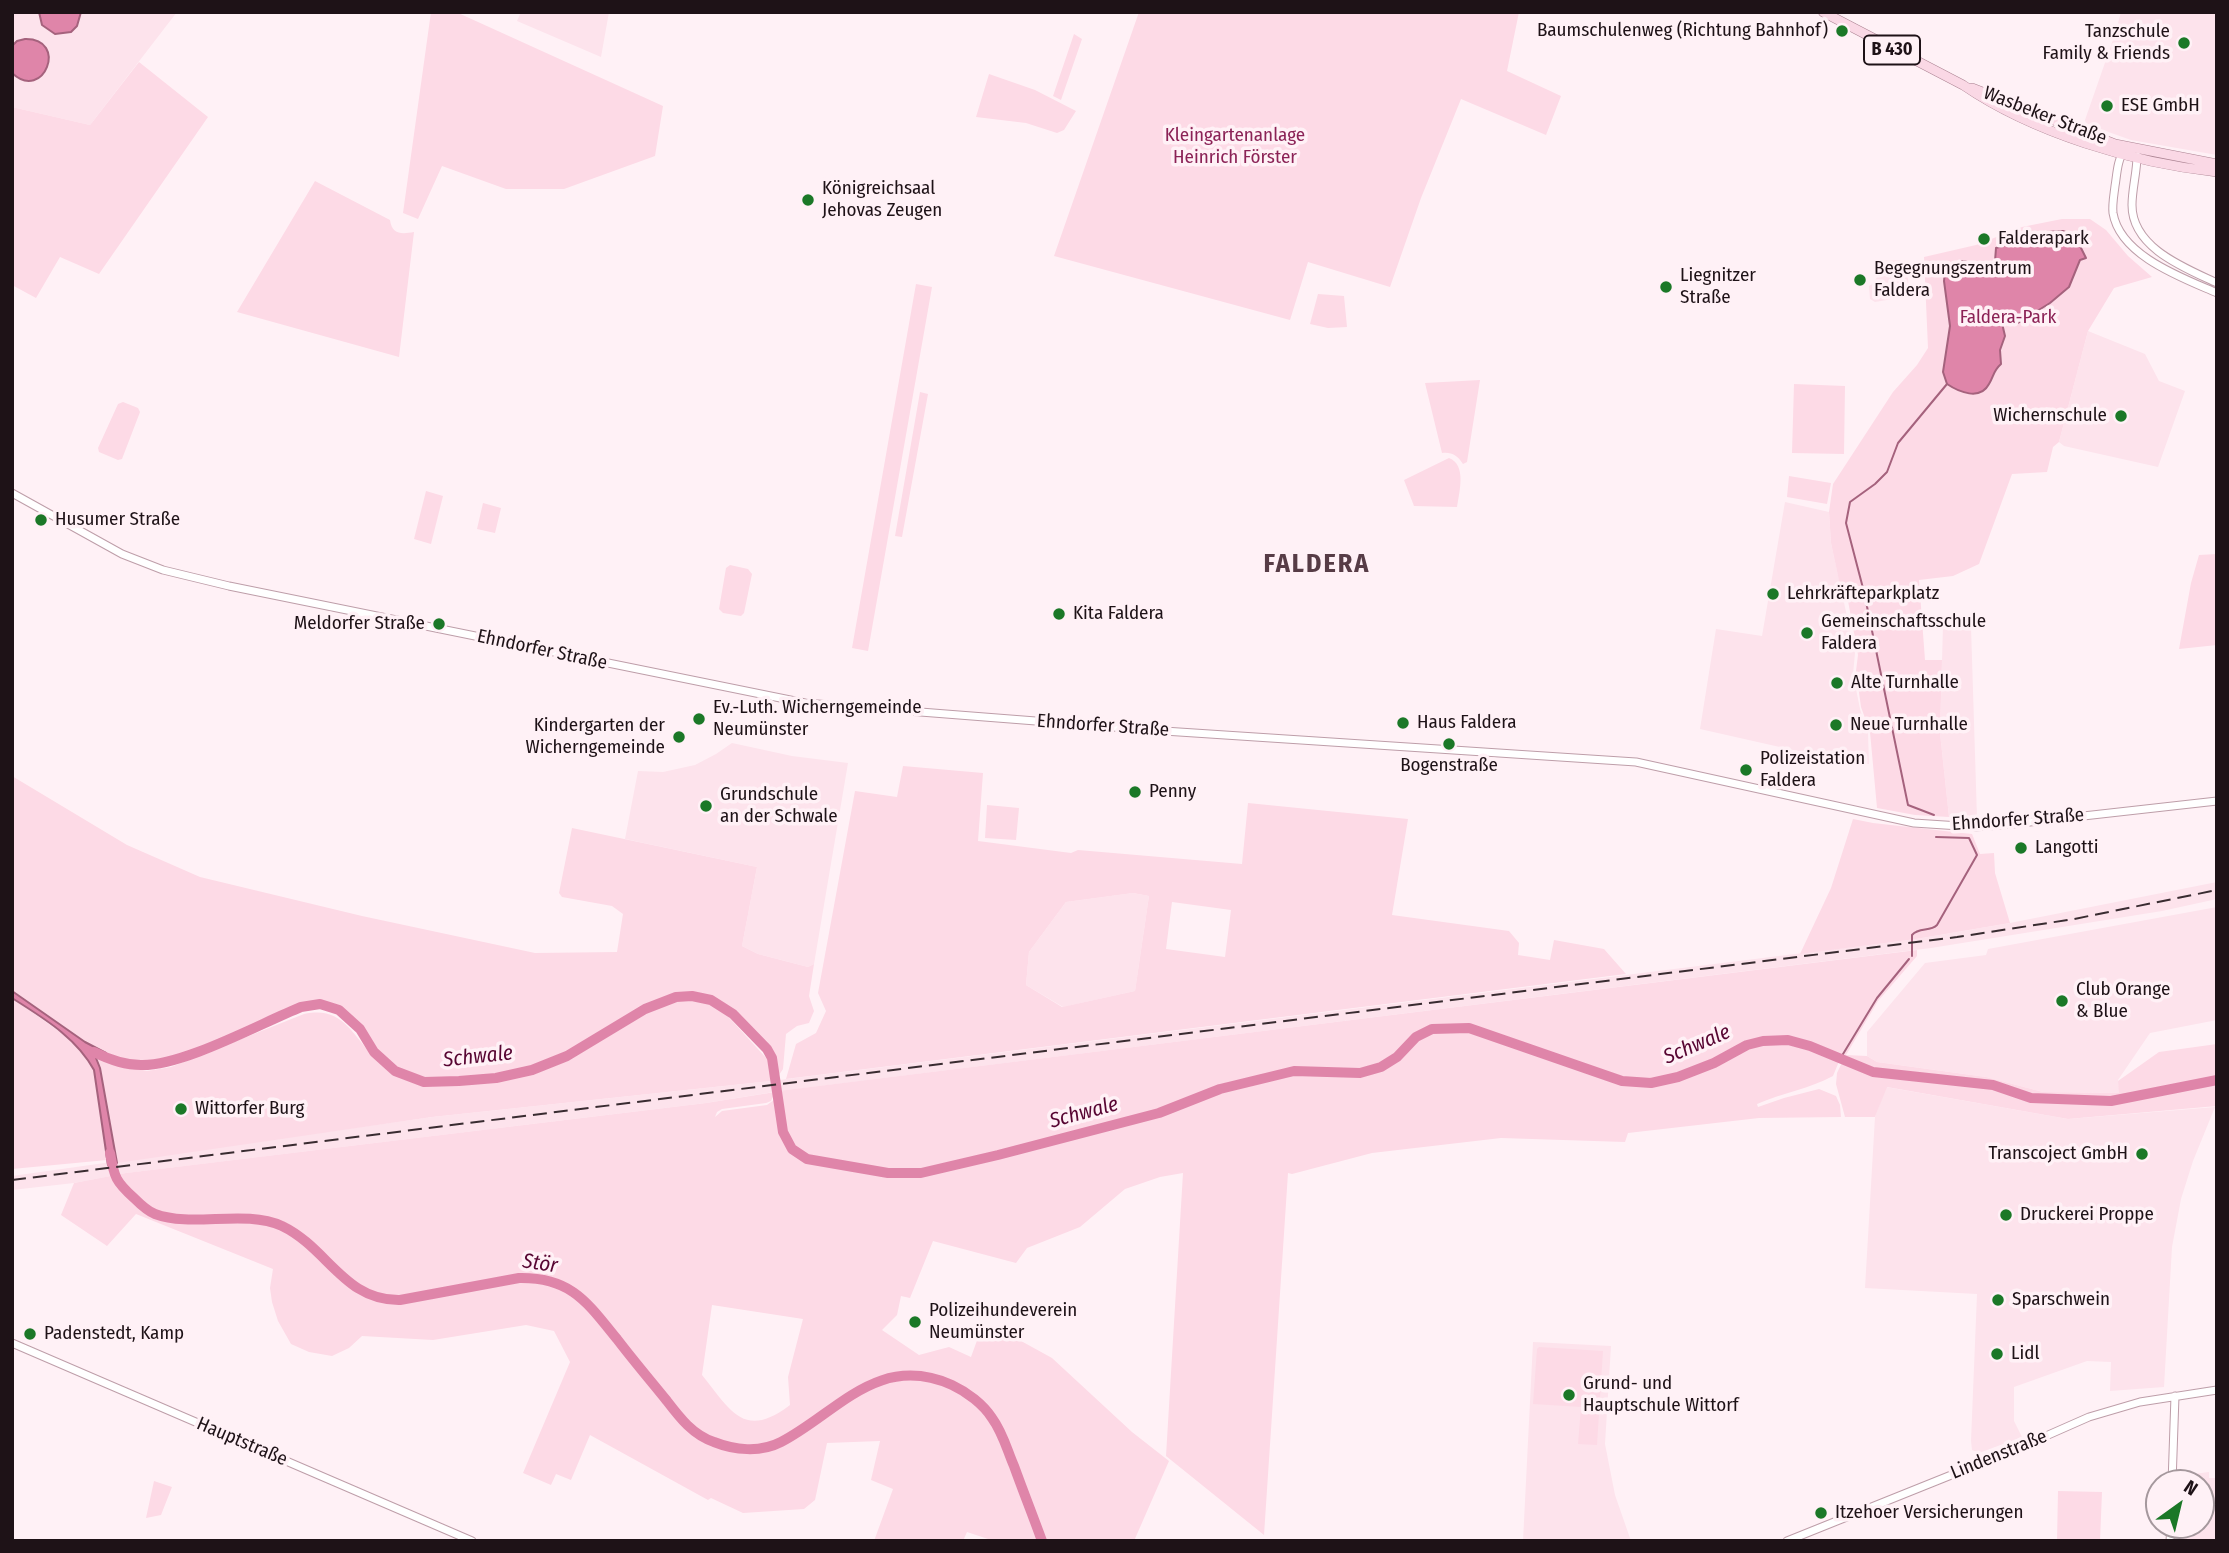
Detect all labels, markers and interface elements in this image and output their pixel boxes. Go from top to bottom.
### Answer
place label: Baumschulenweg (Richtung Bahnhof) [1537,20,1828,42]
place label: Tanzschule Family & Friends [2042,21,2170,65]
marker: Baumschulenweg (Richtung Bahnhof) [1834,23,1850,39]
marker: Tanzschule Family & Friends [2176,35,2192,51]
road number: B 430 [1864,36,1920,64]
street label: Wasbeker Straße [1980,82,2110,150]
place label: ESE GmbH [2121,95,2200,117]
marker: ESE GmbH [2099,98,2115,114]
park label: Kleingartenanlage Heinrich Förster [1165,125,1305,169]
place label: Königreichsaal Jehovas Zeugen [822,178,942,222]
marker: Königreichsaal Jehovas Zeugen [800,192,816,208]
place label: Falderapark [1998,228,2089,250]
marker: Falderapark [1976,231,1992,247]
place label: Begegnungszentrum Faldera [1874,258,2032,302]
place label: Liegnitzer Straße [1680,265,1756,309]
marker: Begegnungszentrum Faldera [1852,272,1868,288]
marker: Liegnitzer Straße [1658,279,1674,295]
park label: Faldera-Park [1960,307,2056,329]
place label: Wichernschule [1993,405,2107,427]
marker: Wichernschule [2113,408,2129,424]
place label: Husumer Straße [55,509,180,531]
marker: Husumer Straße [33,512,49,528]
district label: FALDERA [1264,549,1370,581]
place label: Lehrkräfteparkplatz [1787,583,1939,605]
marker: Lehrkräfteparkplatz [1765,586,1781,602]
place label: Kita Faldera [1073,603,1164,625]
marker: Kita Faldera [1051,606,1067,622]
place label: Gemeinschaftsschule Faldera [1821,611,1986,655]
place label: Meldorfer Straße [294,613,425,635]
marker: Meldorfer Straße [431,616,447,632]
street label: Ehndorfer Straße [475,625,609,675]
marker: Gemeinschaftsschule Faldera [1799,625,1815,641]
place label: Alte Turnhalle [1851,672,1959,694]
marker: Alte Turnhalle [1829,675,1845,691]
place label: Ev.-Luth. Wicherngemeinde Neumünster [713,697,922,741]
street label: Ehndorfer Straße [1036,710,1170,742]
marker: Ev.-Luth. Wicherngemeinde Neumünster [691,711,707,727]
place label: Haus Faldera [1417,712,1516,734]
place label: Neue Turnhalle [1850,714,1968,736]
place label: Kindergarten der Wicherngemeinde [525,715,665,759]
marker: Haus Faldera [1395,715,1411,731]
marker: Neue Turnhalle [1828,717,1844,733]
marker: Kindergarten der Wicherngemeinde [671,729,687,745]
marker: Bogenstraße [1441,736,1457,752]
place label: Polizeistation Faldera [1760,748,1865,792]
place label: Bogenstraße [1400,755,1498,777]
marker: Polizeistation Faldera [1738,762,1754,778]
place label: Penny [1149,781,1196,803]
place label: Grundschule an der Schwale [720,784,838,828]
marker: Penny [1127,784,1143,800]
marker: Grundschule an der Schwale [698,798,714,814]
street label: Ehndorfer Straße [1951,804,2085,836]
place label: Langotti [2035,837,2098,859]
marker: Langotti [2013,840,2029,856]
place label: Club Orange & Blue [2076,979,2170,1023]
marker: Club Orange & Blue [2054,993,2070,1009]
water label: Schwale [1660,1020,1734,1070]
water label: Schwale [442,1041,514,1073]
water label: Schwale [1047,1092,1121,1134]
place label: Wittorfer Burg [195,1098,305,1120]
marker: Wittorfer Burg [173,1101,189,1117]
place label: Transcoject GmbH [1988,1143,2128,1165]
marker: Transcoject GmbH [2134,1146,2150,1162]
place label: Druckerei Proppe [2020,1204,2154,1226]
marker: Druckerei Proppe [1998,1207,2014,1223]
water label: Stör [521,1249,559,1279]
place label: Sparschwein [2012,1289,2110,1311]
marker: Sparschwein [1990,1292,2006,1308]
place label: Polizeihundeverein Neumünster [929,1300,1077,1344]
marker: Polizeihundeverein Neumünster [907,1314,923,1330]
place label: Padenstedt, Kamp [44,1323,184,1345]
marker: Padenstedt, Kamp [22,1326,38,1342]
place label: Lidl [2011,1343,2039,1365]
marker: Lidl [1989,1346,2005,1362]
place label: Grund- und Hauptschule Wittorf [1583,1373,1739,1417]
marker: Grund- und Hauptschule Wittorf [1561,1387,1577,1403]
street label: Hauptstraße [193,1413,291,1471]
street label: Lindenstraße [1947,1425,2051,1485]
north arrow [2145,1469,2215,1539]
text: N [2180,1475,2202,1501]
place label: Itzehoer Versicherungen [1835,1502,2023,1524]
marker: Itzehoer Versicherungen [1813,1505,1829,1521]

